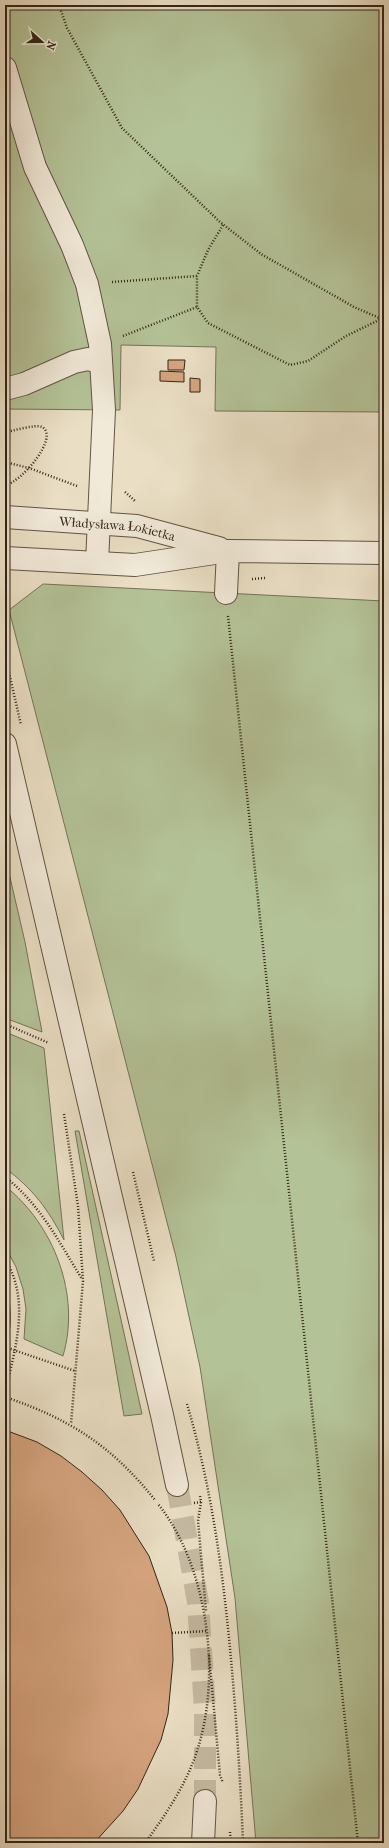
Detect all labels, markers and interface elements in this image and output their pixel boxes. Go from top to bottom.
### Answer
north arrow [22,22,62,62]
text: N [43,39,58,52]
street label: Władysława Łokietka [58,514,178,544]

